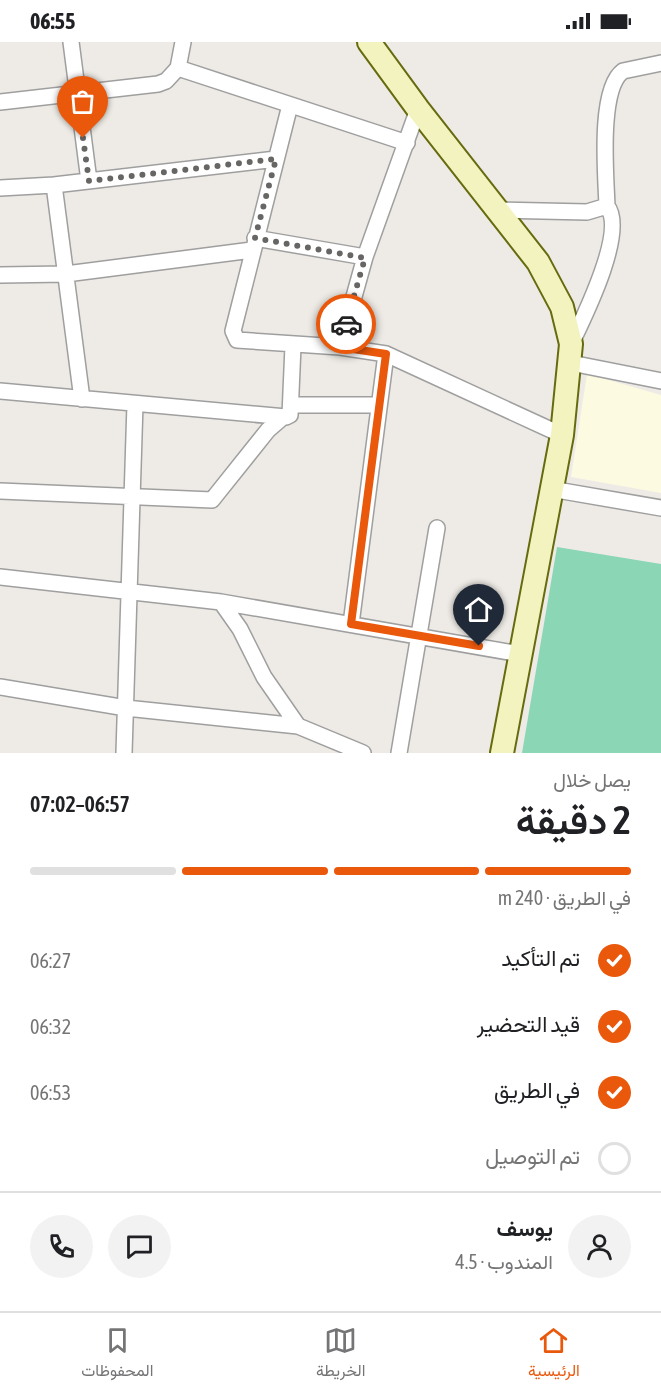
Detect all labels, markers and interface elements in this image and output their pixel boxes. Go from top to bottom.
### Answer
text: 06:55 [30,8,75,34]
pin [57,76,108,138]
icon: bag [66,85,99,118]
courier [316,294,376,354]
icon: car [330,308,363,341]
pin [453,584,504,646]
icon: home [462,593,495,626]
text: يصل خلال [553,768,631,791]
text: 06:57–07:02 [30,791,130,817]
text: 2 دقيقة [516,798,631,842]
text: في الطريق · 240 m [498,886,631,909]
icon: check [598,944,631,977]
text: تم التأكيد [501,945,580,971]
text: 06:27 [30,949,71,972]
icon: check [598,1010,631,1043]
text: قيد التحضير [477,1011,580,1037]
text: 06:32 [30,1015,71,1038]
icon: check [598,1076,631,1109]
text: في الطريق [494,1077,580,1103]
text: 06:53 [30,1081,71,1104]
text: تم التوصيل [485,1143,580,1169]
button: phone [30,1215,93,1278]
button: chat [108,1215,171,1278]
text: يوسف [497,1215,553,1241]
button: person [568,1215,631,1278]
text: المندوب · 4.5 [455,1250,553,1273]
tab: المحفوظات [81,1324,153,1385]
tab: الخريطة [316,1324,365,1385]
tab: الرئيسية [528,1324,580,1385]

